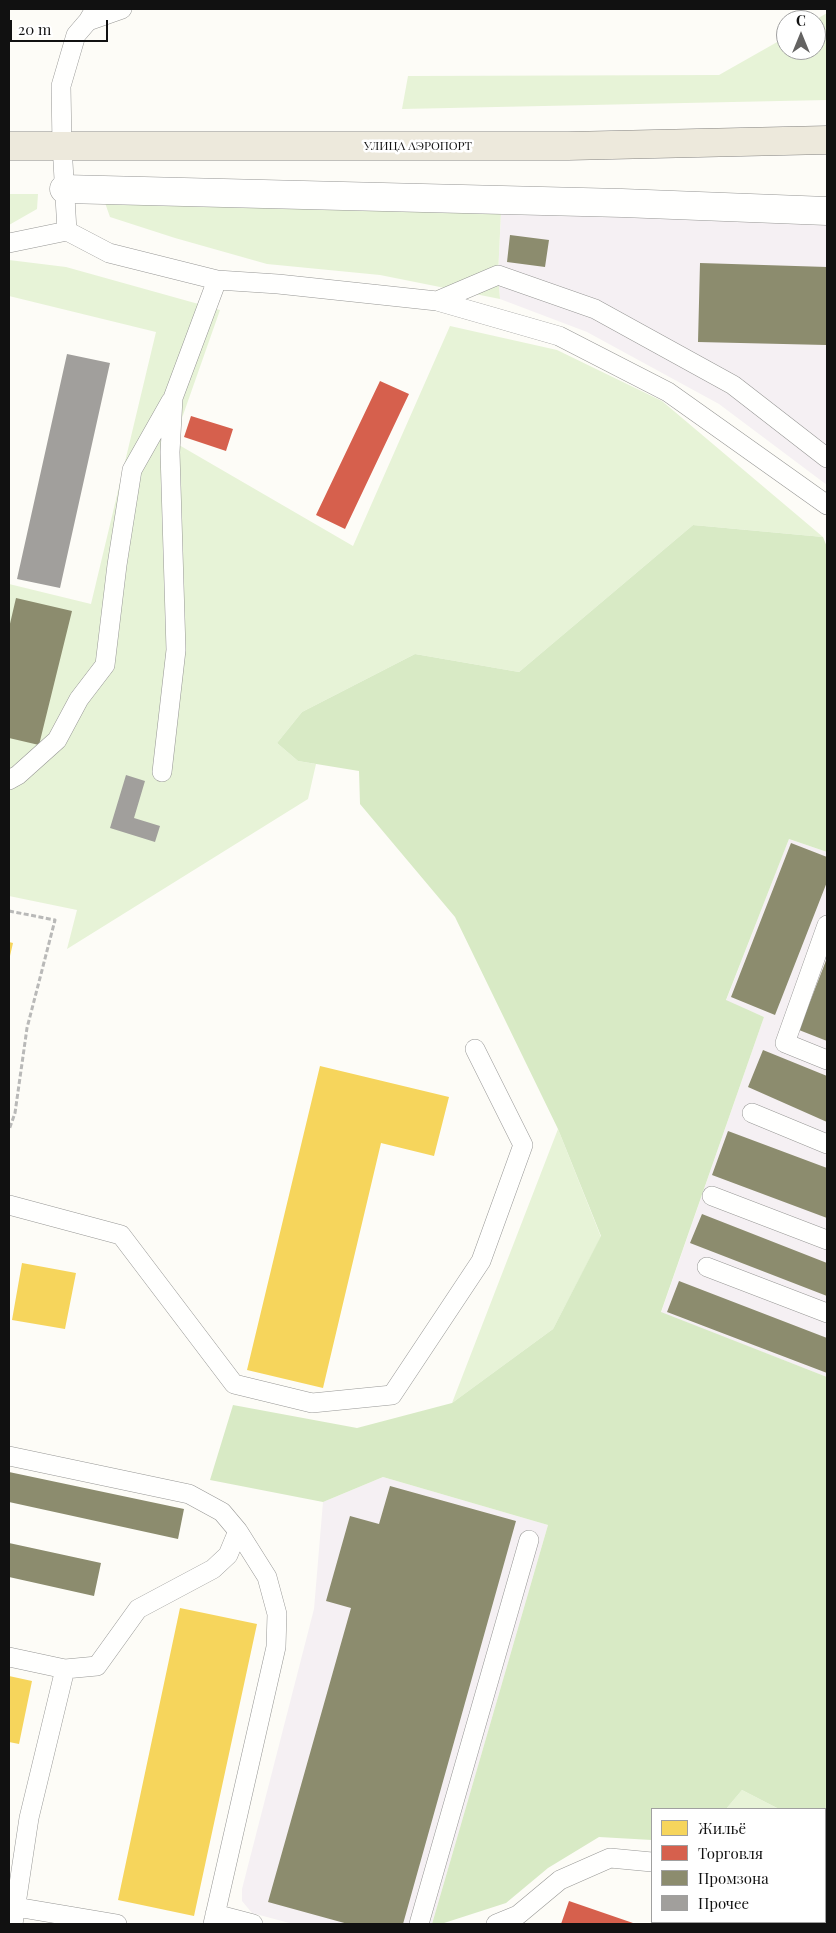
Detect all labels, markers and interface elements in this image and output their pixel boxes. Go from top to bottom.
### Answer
scale bar [12,10,110,42]
north arrow [776,10,826,60]
text: С [796,11,806,30]
text: 20 m [18,19,51,39]
street label: УЛИЦА АЭРОПОРТ [364,139,472,153]
legend [651,1808,826,1923]
text: Жильё [698,1818,746,1838]
text: Торговля [698,1843,763,1863]
text: Промзона [698,1868,769,1888]
text: Прочее [698,1893,749,1913]

